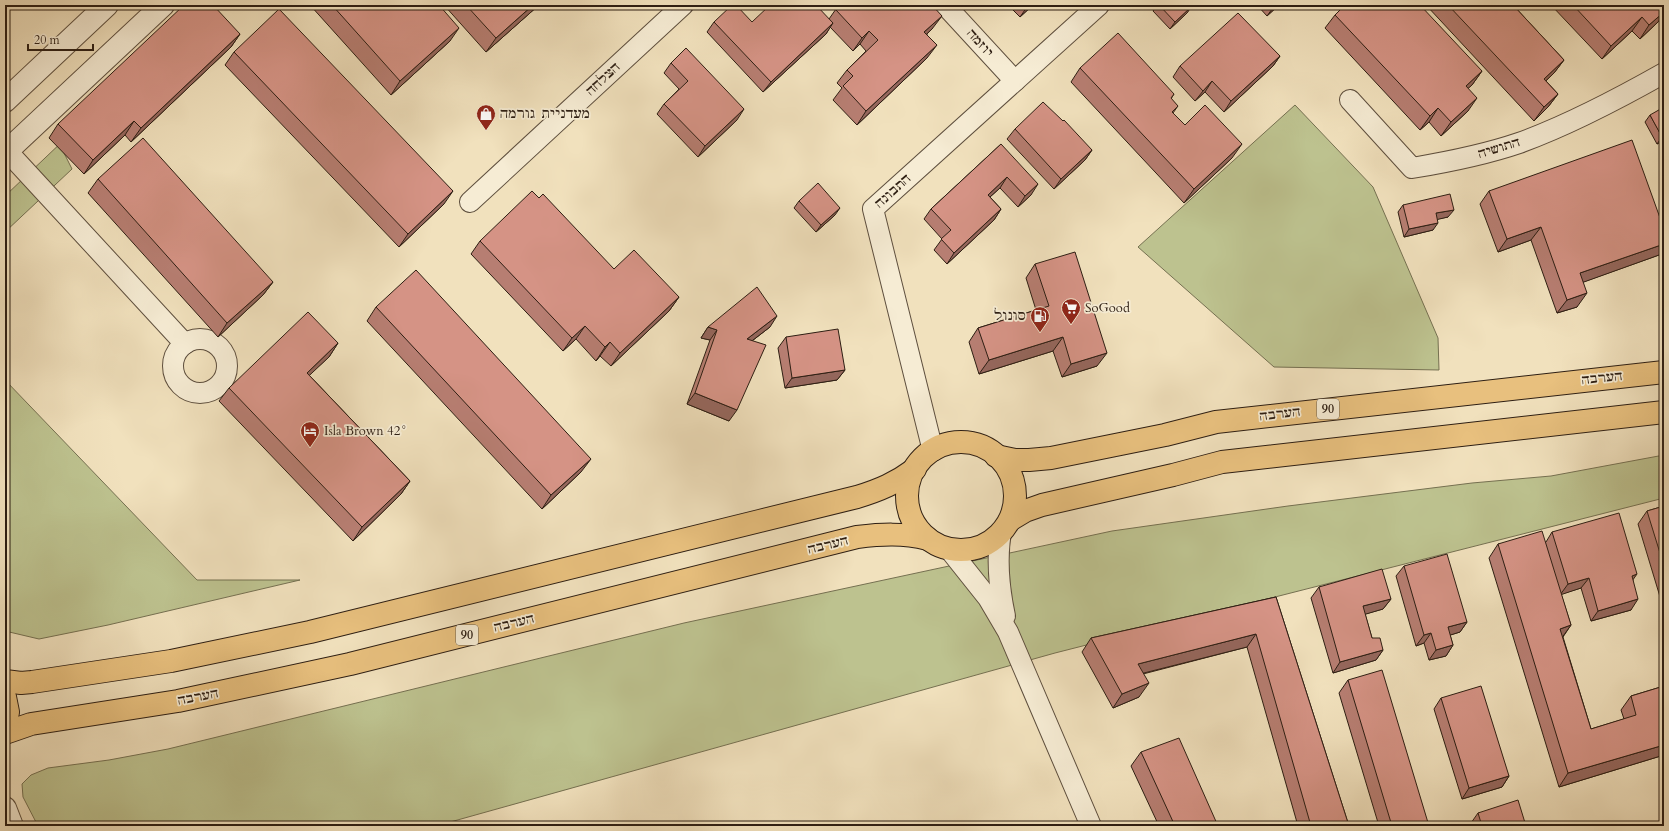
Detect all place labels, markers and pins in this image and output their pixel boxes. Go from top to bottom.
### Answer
shop icon: מעדניית גורמה [475,103,497,131]
place label: מעדניית גורמה [500,105,590,123]
supermarket icon: SoGood [1060,297,1082,325]
place label: SoGood [1085,299,1130,317]
fuel station icon: סונול [1029,305,1051,333]
place label: סונול [994,307,1026,325]
hotel icon: Isla Brown 42° [299,420,321,448]
place label: Isla Brown 42° [324,422,407,440]

